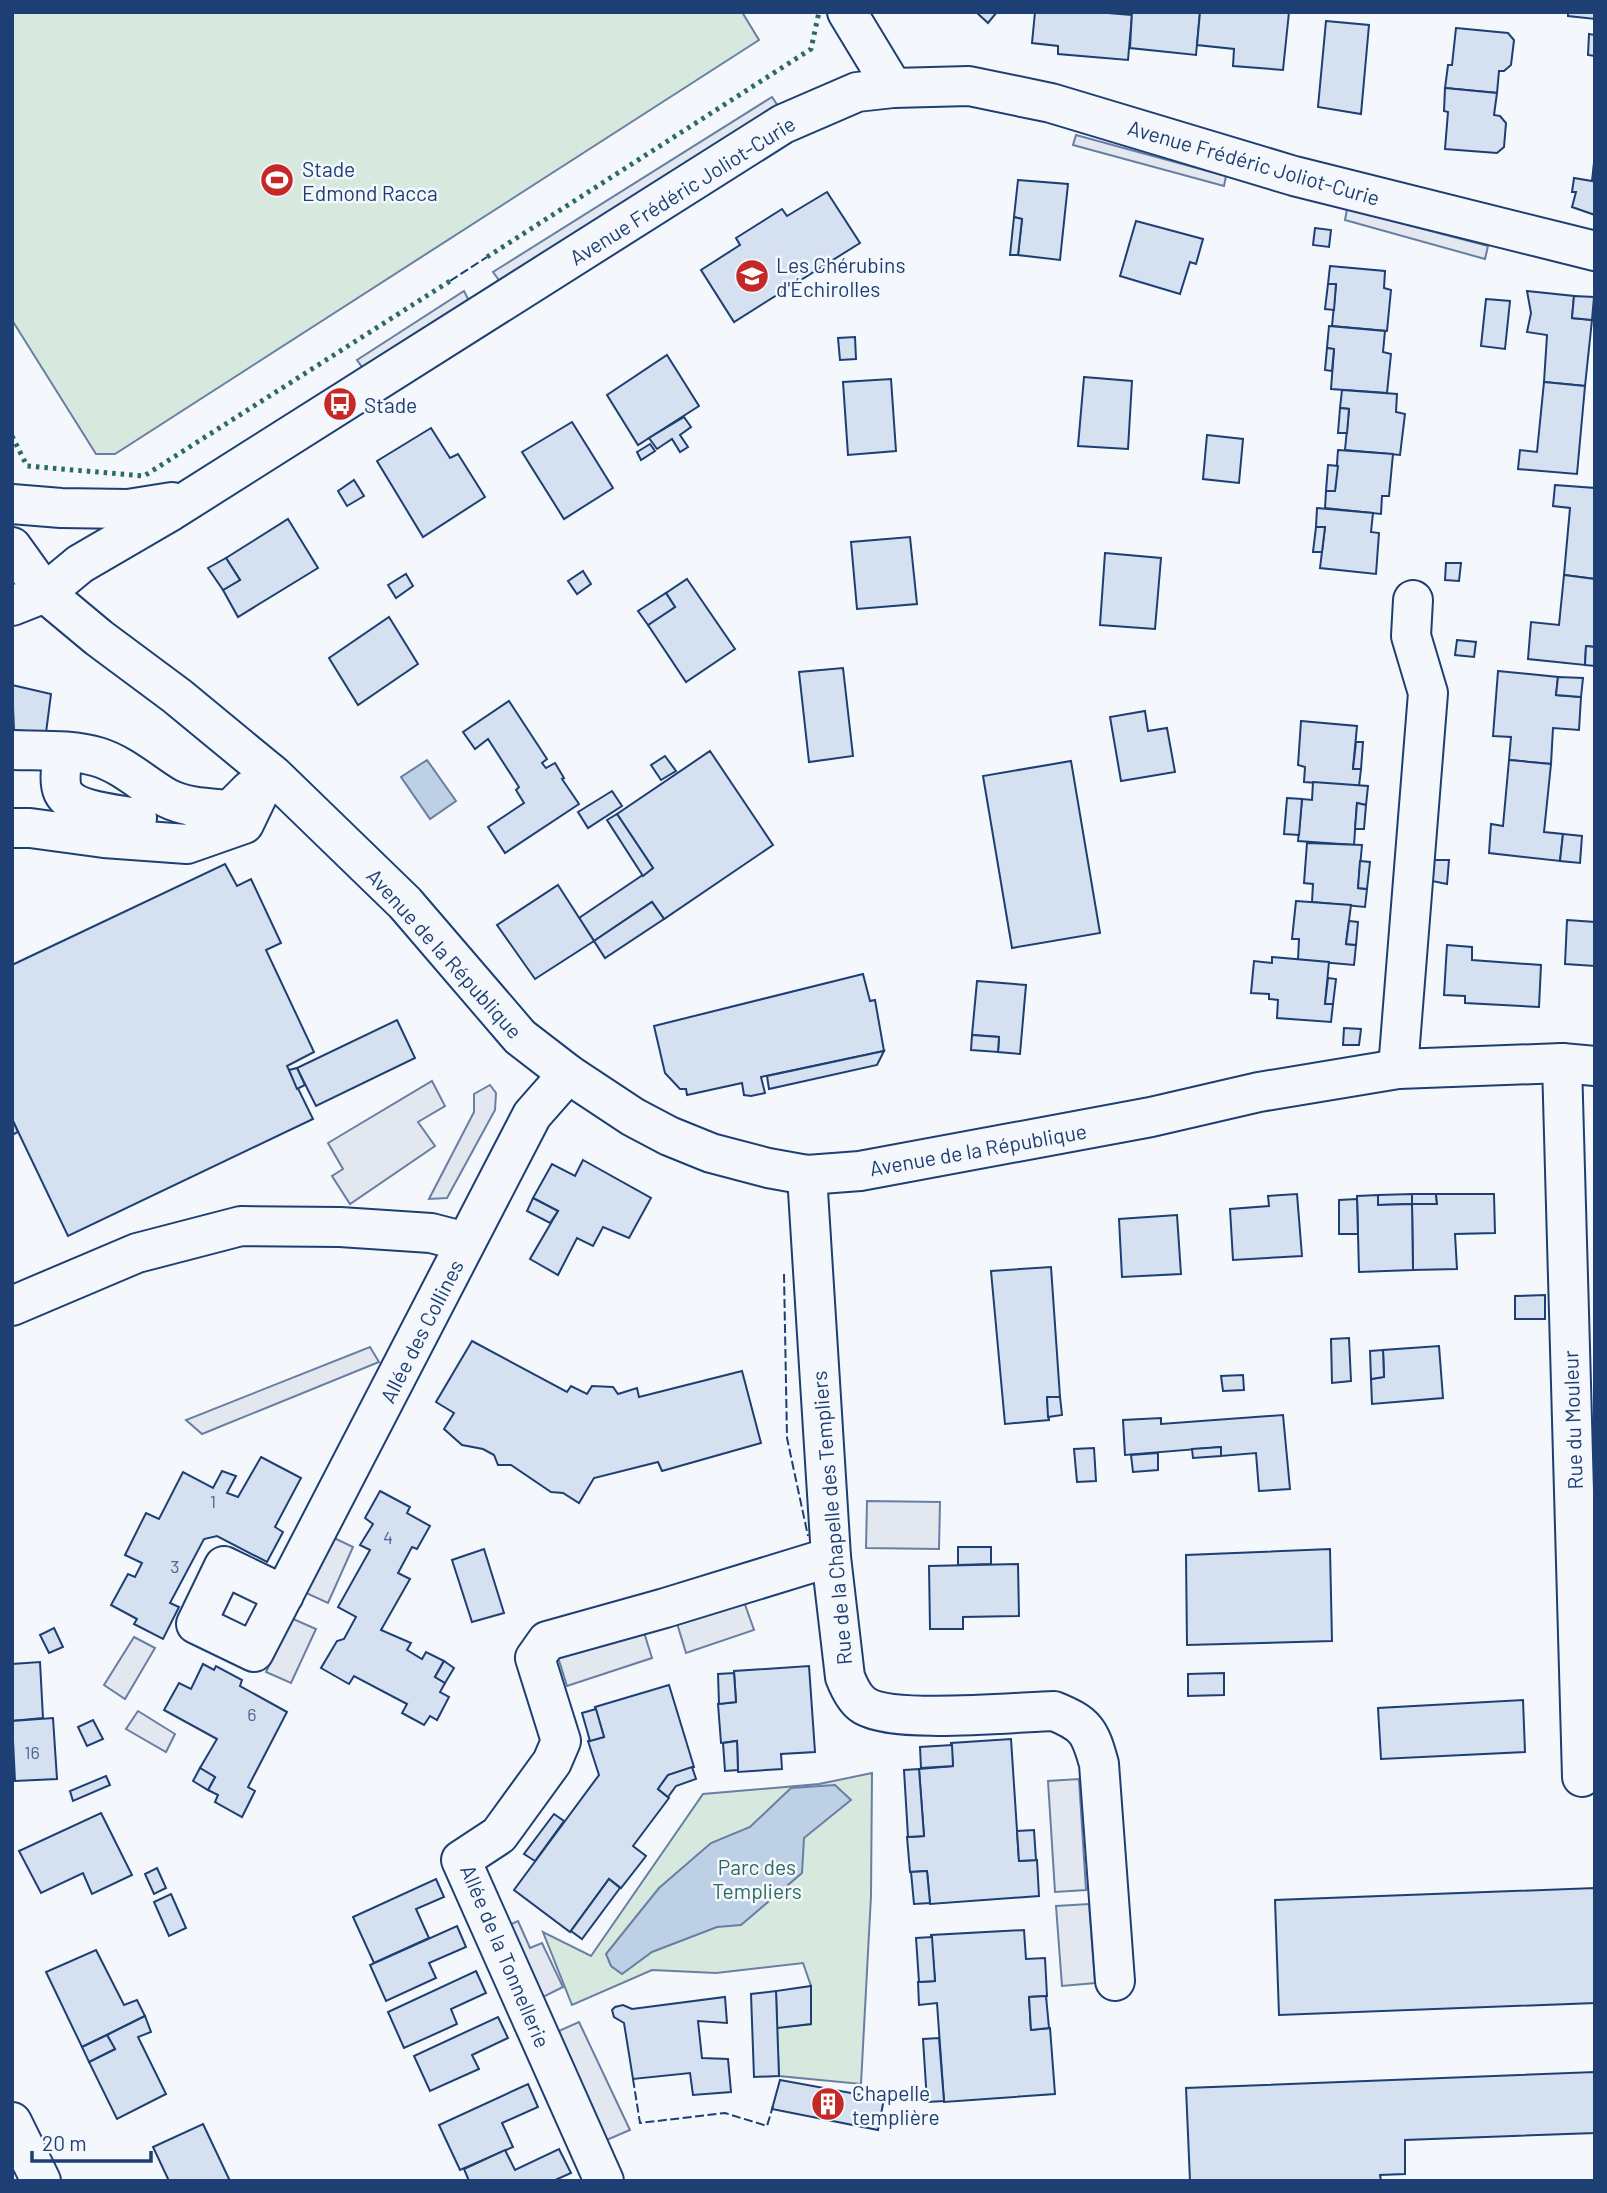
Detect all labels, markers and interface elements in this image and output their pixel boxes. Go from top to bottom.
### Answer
street label: Avenue Frédéric Joliot-Curie [565,110,799,270]
street label: Avenue Frédéric Joliot-Curie [1125,114,1383,210]
place label: Stade Edmond Racca [302,156,438,205]
sports icon: Stade Edmond Racca [258,161,296,199]
place label: Les Chérubins d'Échirolles [776,252,906,301]
school or university icon: Les Chérubins d'Échirolles [733,257,771,295]
bus stop icon: Stade [321,385,359,423]
place label: Stade [364,392,417,417]
street label: Avenue de la République [362,863,528,1043]
street label: Avenue de la République [867,1118,1089,1180]
street label: Allée des Collines [374,1255,468,1407]
street label: Rue du Mouleur [1557,1350,1587,1490]
street label: Rue de la Chapelle des Templiers [806,1370,856,1666]
house number: 1 [210,1490,216,1512]
house number: 4 [383,1526,393,1548]
house number: 3 [170,1555,180,1577]
house number: 6 [247,1703,257,1725]
house number: 16 [24,1741,40,1763]
park label: Parc des Templiers [712,1854,802,1903]
street label: Allée de la Tonnellerie [456,1861,556,2051]
place label: Chapelle templière [852,2080,940,2129]
building icon: Chapelle templière [809,2085,847,2123]
scale bar [32,2120,150,2164]
text: 20 m [42,2130,87,2155]

